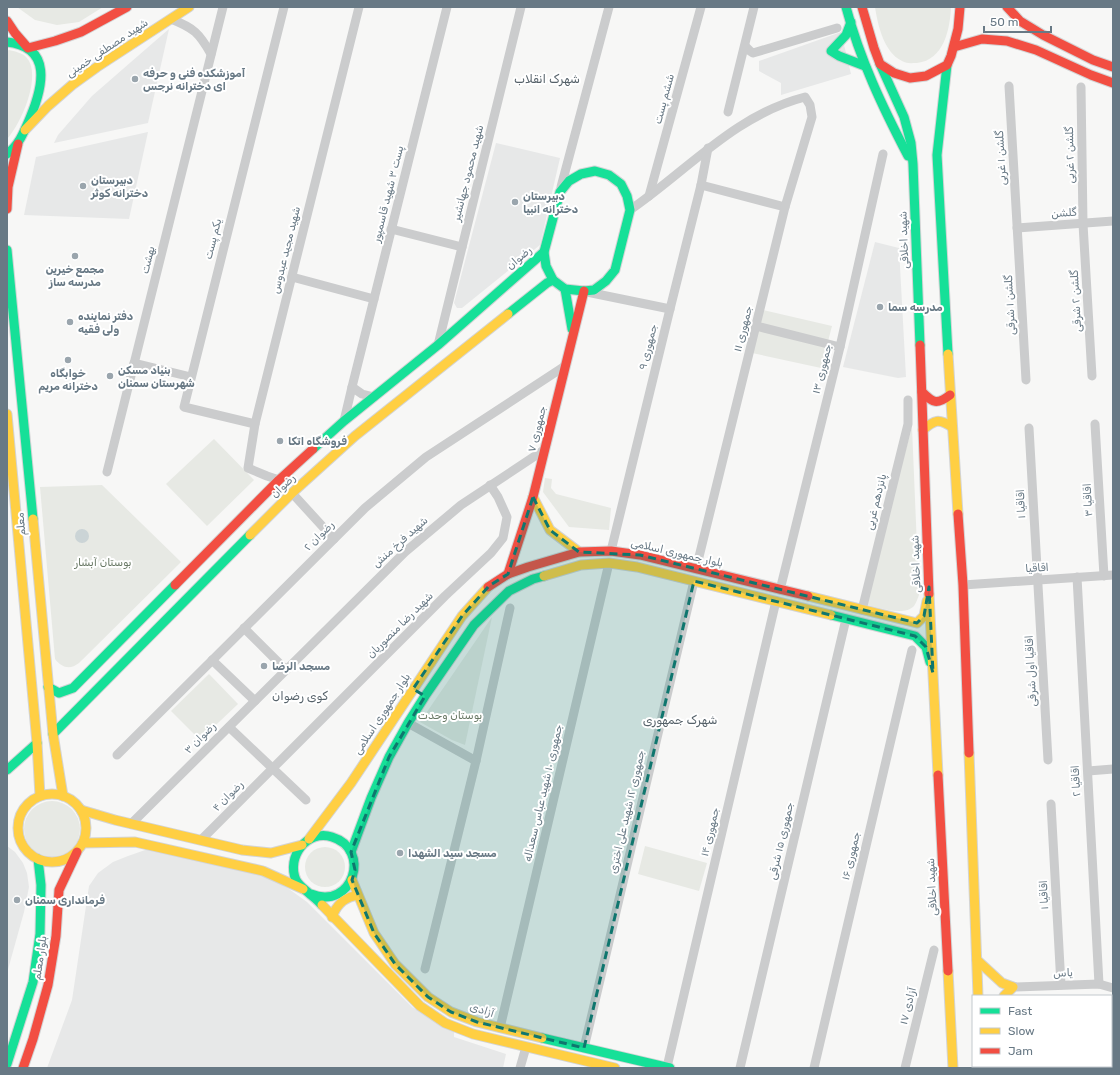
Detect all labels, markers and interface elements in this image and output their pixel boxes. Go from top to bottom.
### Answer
scale bar [984,8,1051,34]
text: 50 m [990,15,1018,29]
street label: شهید مصطفی خمینی [64,16,150,80]
place label: آموزشکده فنی و حرفه ای دخترانه نرجس [143,67,246,93]
district label: شهرک انقلاب [514,72,580,87]
street label: ششم پست [651,72,678,126]
marker: آموزشکده فنی و حرفه ای دخترانه نرجس [130,74,140,84]
street label: شهید محمود جهانشیر [449,123,487,224]
street label: گلشن ۲ غربی [1063,126,1077,184]
street label: گلشن ۱ غربی [993,130,1009,186]
street label: پست ۳ شهید قاسمپور [369,144,407,245]
place label: دبیرستان دخترانه کوثر [90,174,148,200]
marker: دبیرستان دخترانه کوثر [78,181,88,191]
place label: دبیرستان دخترانه انبیا [523,190,578,216]
marker: دبیرستان دخترانه انبیا [510,197,520,207]
street label: شهید مجید عبدوس [269,205,304,295]
street label: گلشن [1051,206,1077,220]
street label: شهید اخلاقی [896,211,912,269]
street label: یکم پست [202,217,225,261]
street label: رضوان [504,243,535,273]
street label: بهشت [138,245,158,275]
marker: مجمع خیرین مدرسه ساز [70,251,80,261]
place label: مجمع خیرین مدرسه ساز [46,263,104,289]
street label: گلشن ۲ شرقی [1068,269,1084,332]
street label: گلشن ۱ شرقی [1002,274,1018,335]
place label: مدرسه سما [888,301,943,314]
marker: مدرسه سما [875,302,885,312]
street label: جمهوری ۱۱ [731,304,756,354]
place label: دفتر نماینده ولی فقیه [78,310,133,336]
marker: دفتر نماینده ولی فقیه [65,317,75,327]
street label: جمهوری ۹ [636,323,661,371]
street label: جمهوری ۱۳ [810,343,835,395]
marker: خوابگاه دخترانه مریم [63,355,73,365]
place label: بنیاد مسکن شهرستان سمنان [118,364,195,390]
place label: خوابگاه دخترانه مریم [38,367,98,394]
marker: بنیاد مسکن شهرستان سمنان [105,371,115,381]
street label: جمهوری ۷ [525,404,550,454]
place label: فروشگاه اتکا [288,435,347,448]
marker: فروشگاه اتکا [275,436,285,446]
street label: رضوان [268,471,299,502]
street label: پانزدهم غربی [863,472,890,532]
street label: اقاقیا ۳ [1081,483,1095,517]
street label: اقاقیا ۱ [1014,489,1028,519]
street label: معلم [14,512,29,536]
street label: شهید فرخ منش [370,514,432,572]
street label: رضوان ۲ [301,518,338,554]
street label: شهید اخلاقی [908,535,924,593]
street label: بلوار جمهوری اسلامی [629,536,724,571]
park label: بوستان آبشار [74,556,132,570]
street label: اقاقیا [1025,561,1049,575]
street label: شهید رضا منصوریان [364,589,436,661]
street label: اقاقیا اول شرقی [1023,635,1040,707]
place label: مسجد الرضا [272,660,330,673]
marker: مسجد الرضا [259,661,269,671]
street label: بلوار جمهوری اسلامی [351,671,414,758]
district label: کوی رضوان [272,689,329,704]
park label: بوستان وحدت [418,709,482,723]
district label: شهرک جمهوری [643,713,717,728]
street label: رضوان ۳ [182,719,219,757]
street label: جمهوری ۱۰ شهید عباس سعداله [521,723,566,863]
street label: جمهوری ۱۲ شهید علی اختری [606,749,649,875]
street label: اقاقیا ۲ [1069,765,1083,797]
street label: رضوان ۴ [210,778,247,815]
street label: جمهوری ۱۵ شرقی [766,801,797,881]
street label: جمهوری ۱۴ [698,806,723,858]
street label: جمهوری ۱۶ [839,830,864,882]
place label: مسجد سید الشهدا [408,847,497,860]
marker: مسجد سید الشهدا [395,848,405,858]
street label: شهید اخلاقی [924,858,940,916]
street label: اقاقیا ۱ [1037,880,1051,910]
place label: فرمانداری سمنان [25,894,105,907]
marker: فرمانداری سمنان [12,895,22,905]
street label: بلوار معلم [30,935,51,981]
street label: یاس [1053,966,1073,980]
street label: آزادی ۱۷ [897,985,919,1026]
legend [972,995,1112,1067]
street label: آزادی [468,1000,497,1020]
text: Fast [1008,1004,1032,1018]
text: Slow [1008,1024,1035,1038]
text: Jam [1008,1044,1033,1058]

